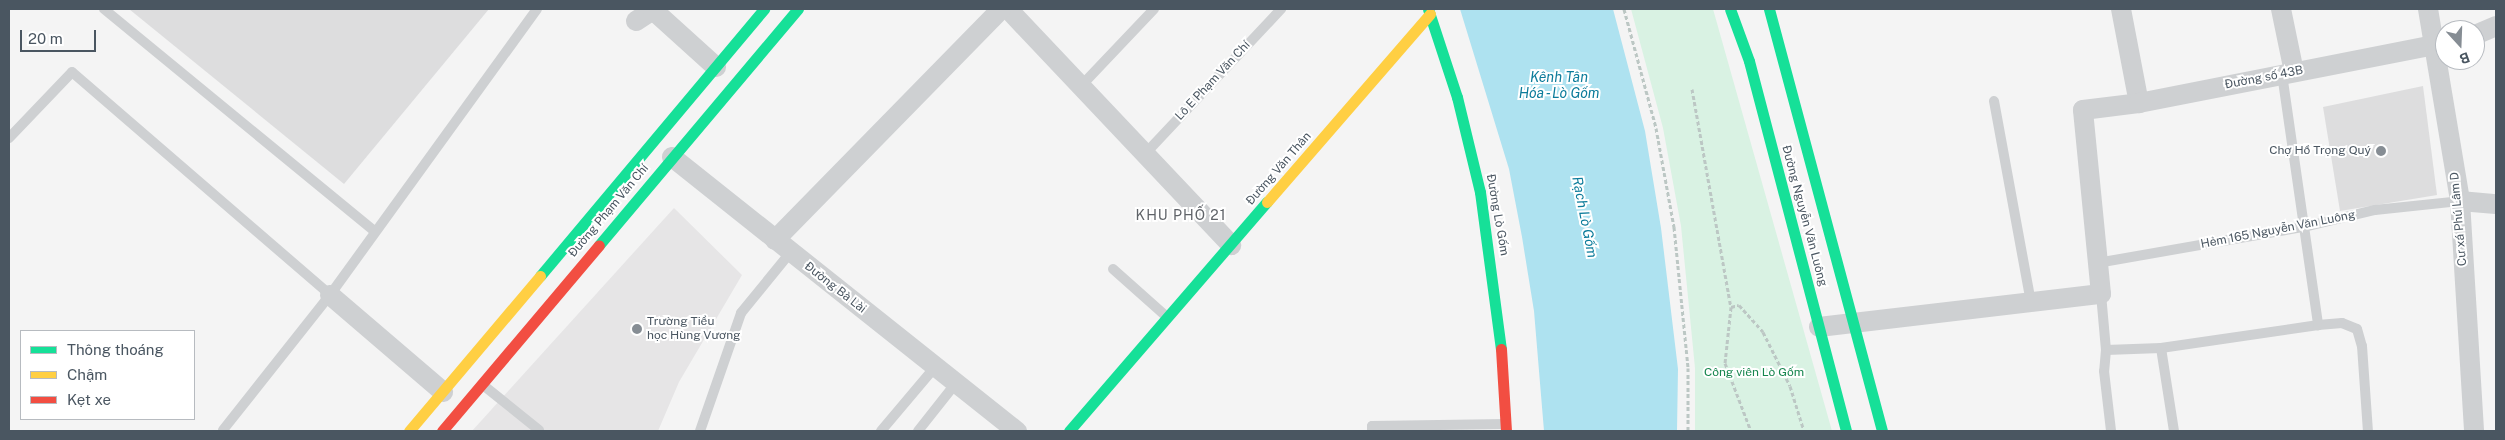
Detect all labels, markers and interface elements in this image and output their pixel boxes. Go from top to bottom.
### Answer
scale bar [22,20,99,52]
north arrow [2435,20,2485,70]
text: 20 m [28,30,63,47]
street label: Lô E Phạm Văn Chí [1172,38,1254,124]
text: B [2458,49,2472,67]
street label: Đường số 43B [2224,63,2304,93]
water label: Kênh Tân Hóa - Lò Gốm [1517,69,1601,102]
street label: Đường Văn Thân [1243,129,1315,209]
street label: Đường Nguyễn Văn Luông [1778,144,1830,288]
place label: Chợ Hồ Trọng Quý [2269,144,2371,158]
marker: Chợ Hồ Trọng Quý [2375,145,2387,157]
street label: Đường Phạm Văn Chí [566,161,652,261]
street label: Cư xá Phú Lâm D [2448,171,2470,267]
street label: Đường Lò Gốm [1483,173,1511,257]
water label: Rạch Lò Gốm [1569,175,1601,259]
district label: KHU PHỐ 21 [1134,207,1228,223]
street label: Hẻm 165 Nguyễn Văn Luông [2199,208,2357,252]
street label: Đường Bà Lài [801,259,869,317]
place label: Trường Tiểu học Hùng Vương [647,315,741,343]
marker: Trường Tiểu học Hùng Vương [631,323,643,335]
legend [20,330,195,420]
text: Thông thoáng [67,341,164,358]
text: Chậm [67,366,107,383]
park label: Công viên Lò Gốm [1704,366,1804,380]
text: Kẹt xe [67,391,111,408]

